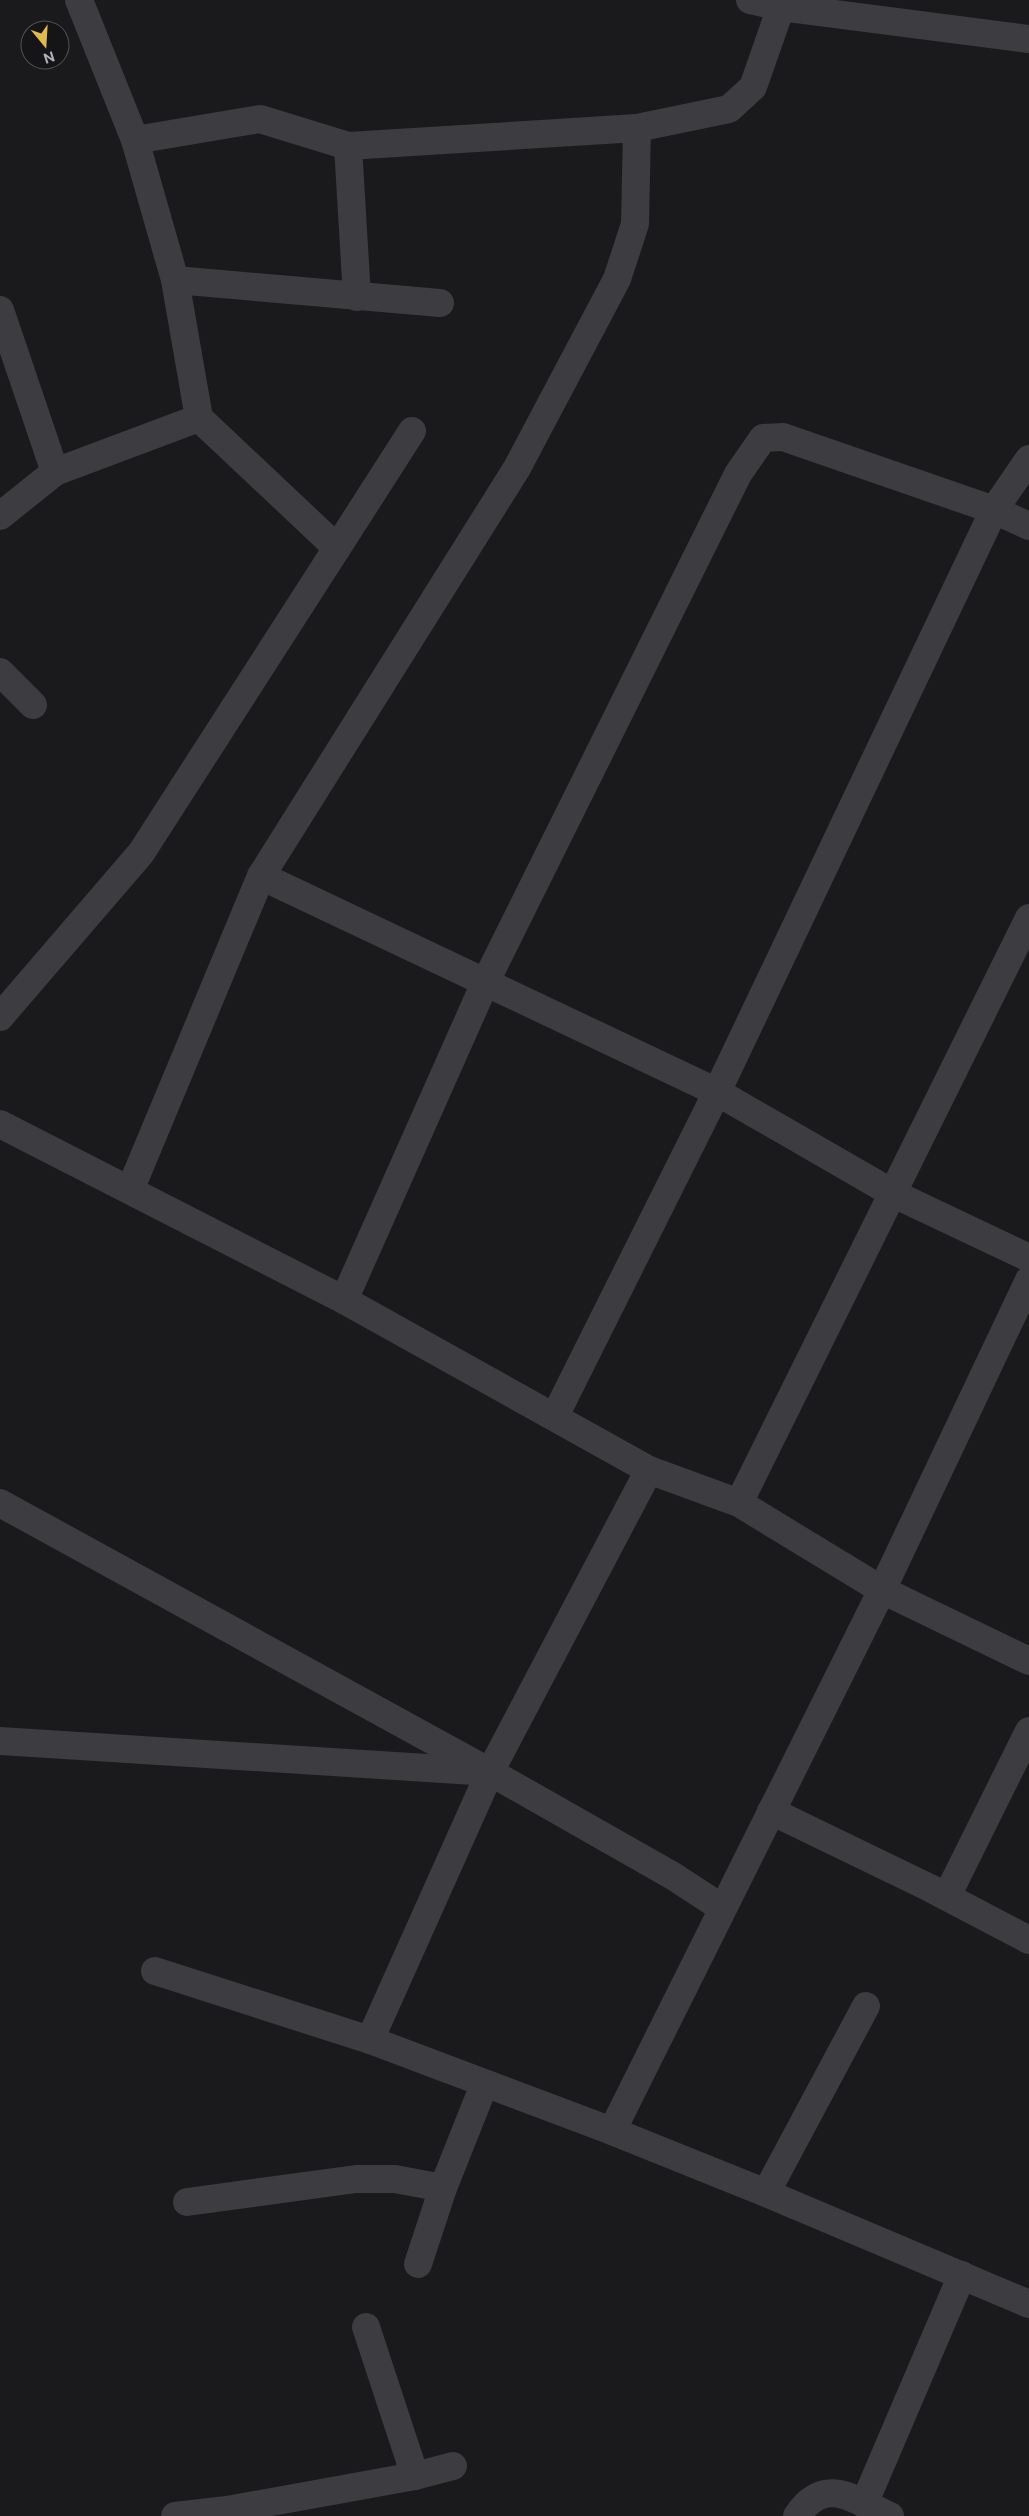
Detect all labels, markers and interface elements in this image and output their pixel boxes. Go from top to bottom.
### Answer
north arrow [20,20,70,70]
text: N [41,48,57,67]

